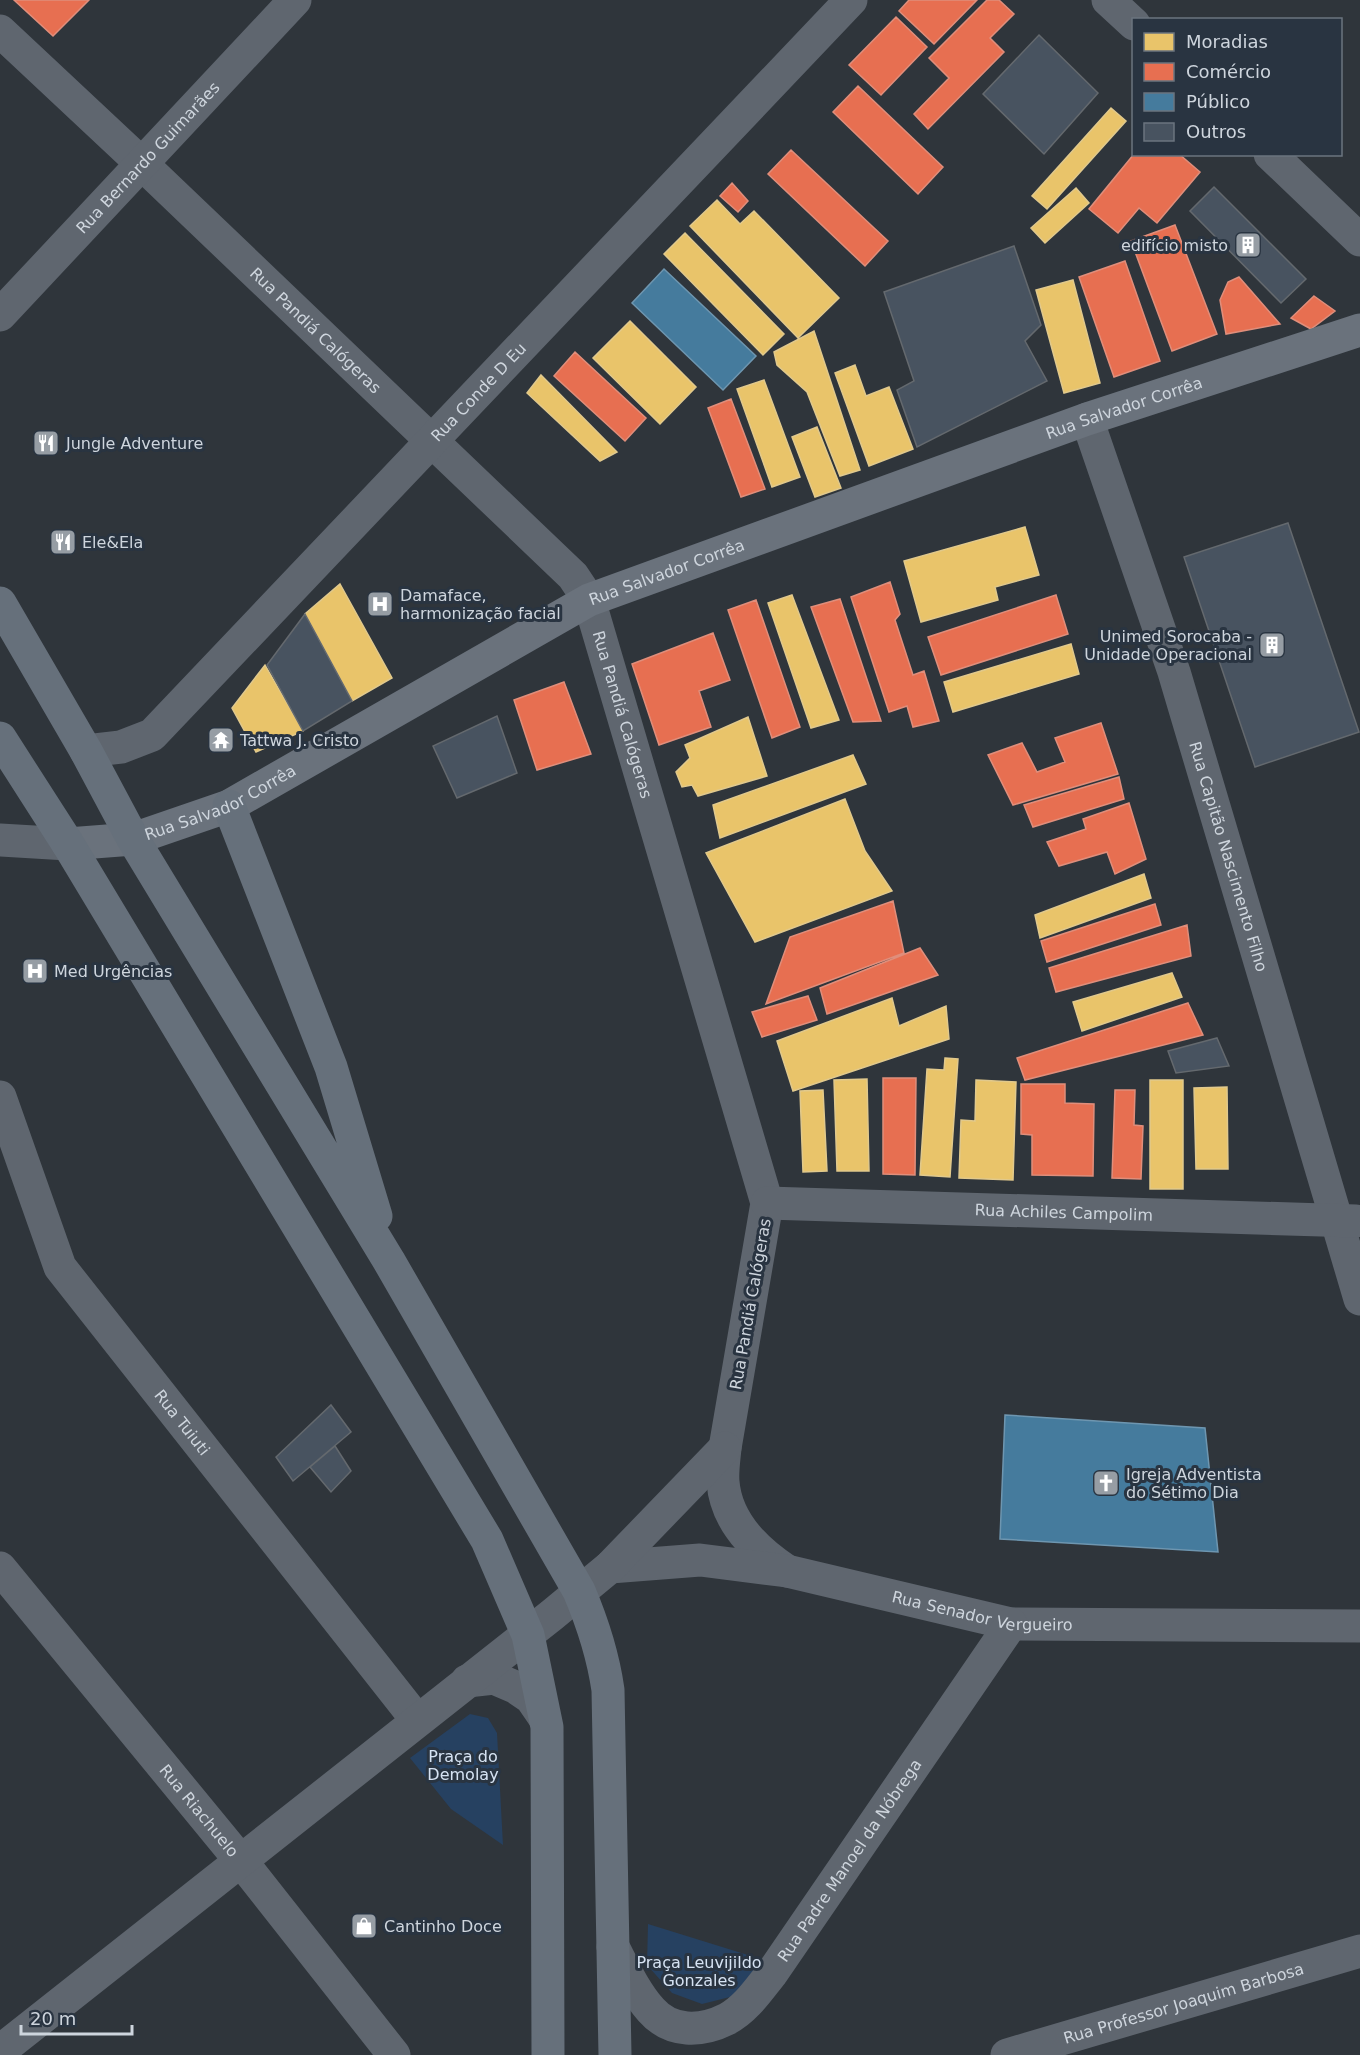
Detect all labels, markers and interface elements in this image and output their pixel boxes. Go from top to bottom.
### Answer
legend [1132,18,1342,156]
text: Moradias [1186,31,1268,52]
text: Comércio [1186,61,1271,82]
street label: Rua Bernardo Guimarães [72,78,224,237]
text: Público [1186,91,1250,112]
text: Outros [1186,121,1246,142]
building icon: edifício misto [1233,230,1263,260]
place label: edifício misto [1121,236,1228,255]
street label: Rua Pandiá Calógeras [246,264,385,397]
street label: Rua Conde D Eu [427,339,530,446]
street label: Rua Salvador Corrêa [1043,373,1205,443]
restaurant icon: Jungle Adventure [31,428,61,458]
place label: Jungle Adventure [65,434,203,453]
restaurant icon: Ele&Ela [48,527,78,557]
place label: Ele&Ela [82,533,143,552]
street label: Rua Salvador Corrêa [586,535,747,609]
place label: Damaface, harmonização facial [400,586,561,623]
hospital icon: Damaface, harmonização facial [365,589,395,619]
place label: Unimed Sorocaba - Unidade Operacional [1084,627,1252,664]
street label: Rua Pandiá Calógeras [589,629,656,801]
building icon: Unimed Sorocaba - Unidade Operacional [1257,630,1287,660]
temple icon: Tattwa J. Cristo [206,725,236,755]
place label: Tattwa J. Cristo [239,731,359,750]
street label: Rua Capitão Nascimento Filho [1185,739,1271,974]
street label: Rua Salvador Corrêa [142,761,299,844]
hospital icon: Med Urgências [20,956,50,986]
place label: Med Urgências [54,962,172,981]
street label: Rua Achiles Campolim [974,1200,1153,1225]
street label: Rua Pandiá Calógeras [726,1217,775,1391]
street label: Rua Tuiuti [150,1386,214,1459]
place label: Igreja Adventista do Sétimo Dia [1126,1465,1262,1502]
church icon: Igreja Adventista do Sétimo Dia [1091,1468,1121,1498]
street label: Rua Senador Vergueiro [890,1587,1073,1635]
park label: Praça do Demolay [427,1747,499,1784]
street label: Rua Padre Manoel da Nóbrega [774,1756,926,1966]
street label: Rua Riachuelo [155,1761,243,1861]
shop icon: Cantinho Doce [349,1911,379,1941]
place label: Cantinho Doce [384,1917,502,1936]
park label: Praça Leuvijildo Gonzales [636,1953,762,1990]
street label: Rua Professor Joaquim Barbosa [1061,1959,1306,2048]
scale bar [21,1998,132,2036]
text: 20 m [30,2008,76,2029]

